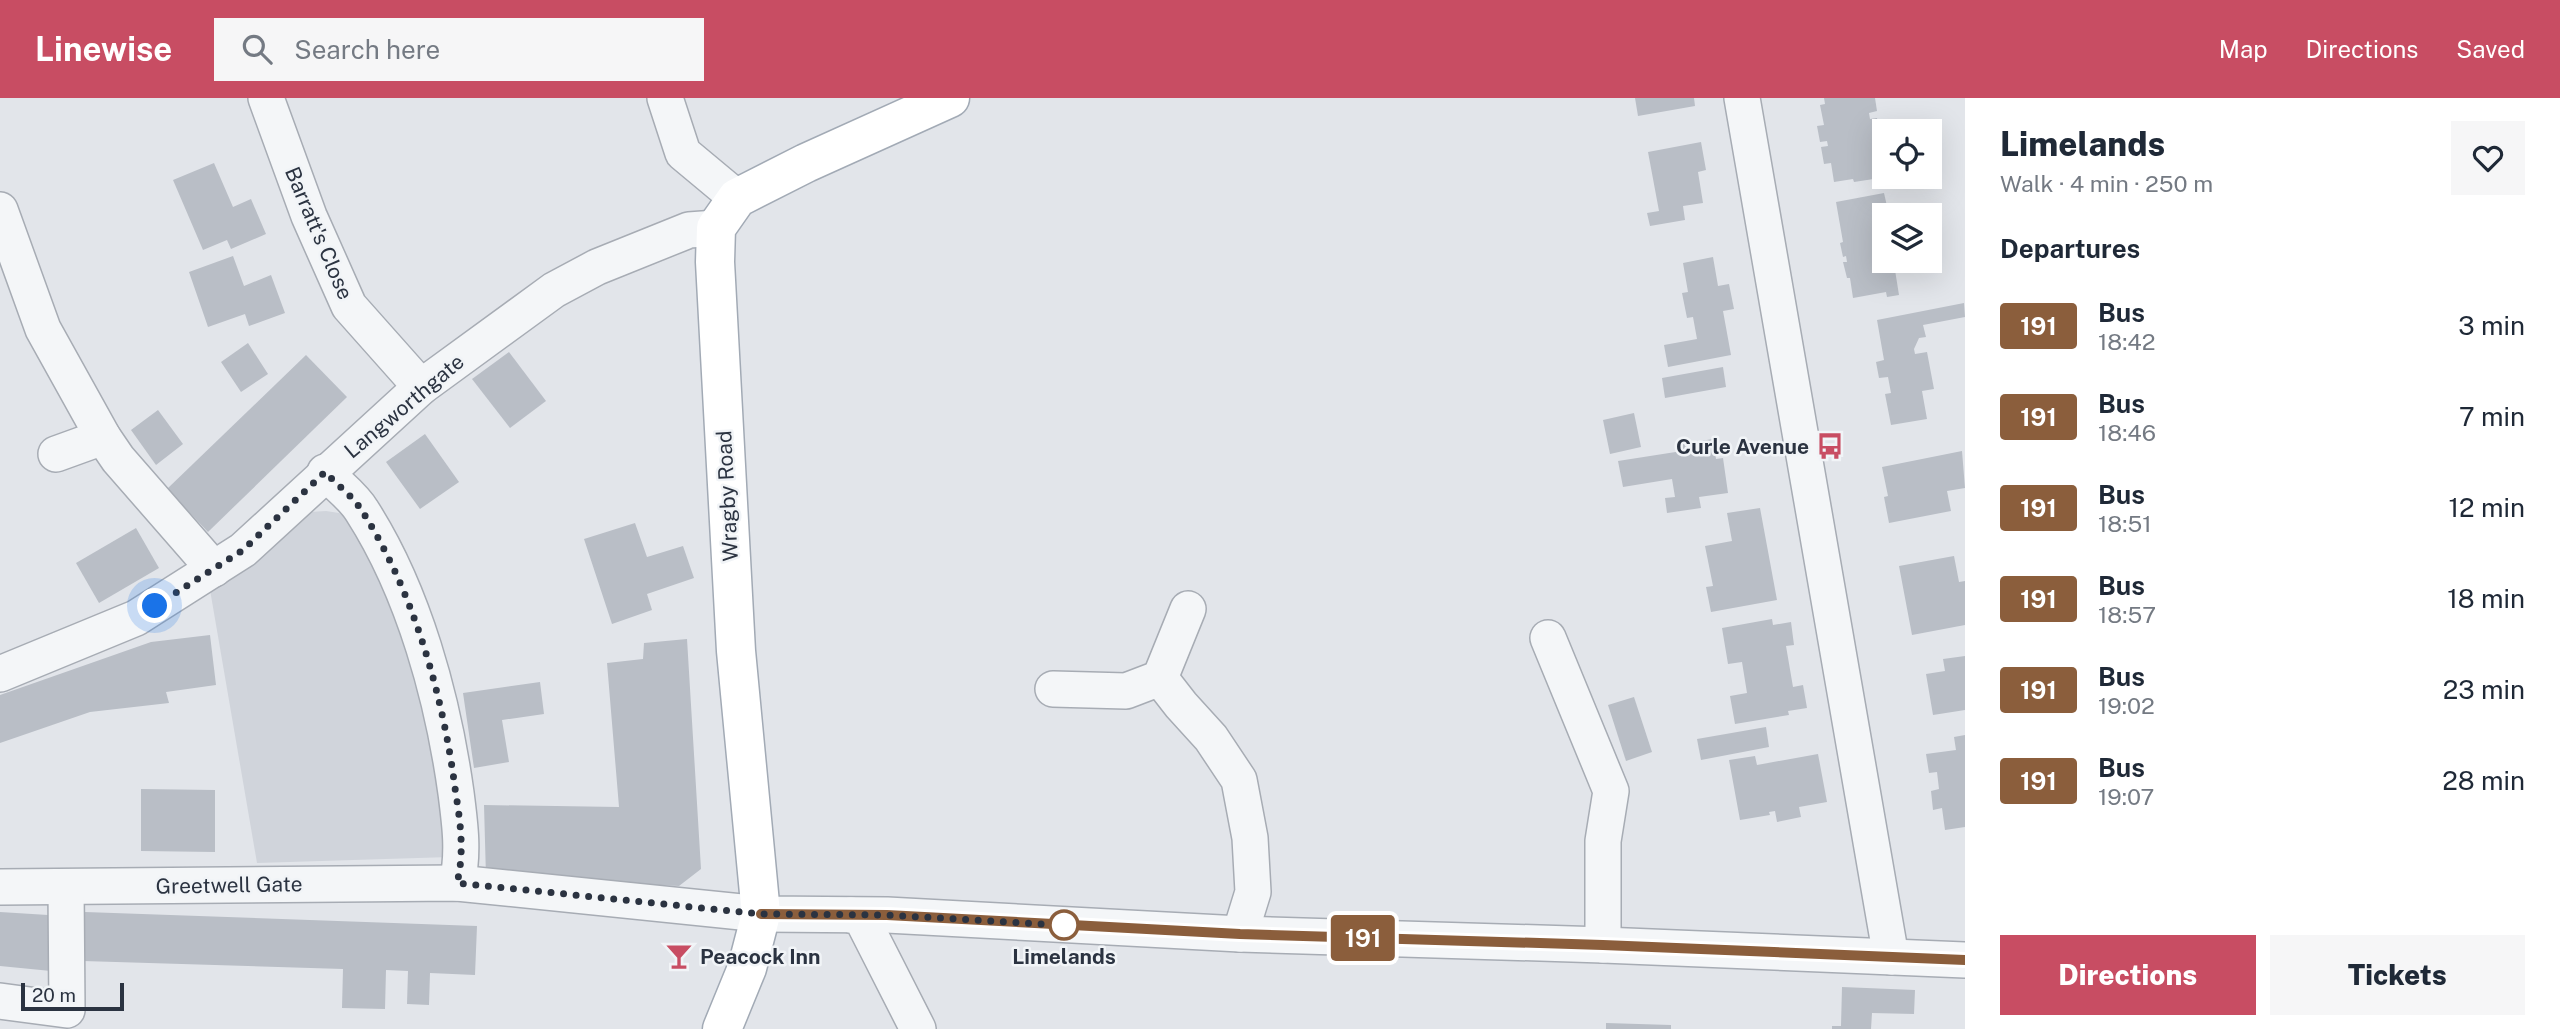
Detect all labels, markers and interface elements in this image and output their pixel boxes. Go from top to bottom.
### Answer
search box [214,18,704,81]
text: Linewise [35,30,172,68]
icon: search [238,30,276,68]
text: Search here [294,34,440,65]
text: Map [2219,35,2268,63]
text: Directions [2306,35,2418,63]
text: Saved [2456,35,2525,63]
map controls [1872,119,1942,273]
button: locate [1872,119,1942,189]
button: heart [2451,121,2525,195]
text: Limelands [2000,125,2165,163]
street label: Barratt's Close [280,163,358,303]
text: Walk · 4 min · 250 m [2000,170,2213,197]
button: layers [1872,203,1942,273]
text: Departures [2000,233,2140,264]
text: Bus [2098,297,2145,328]
text: 3 min [2458,310,2525,341]
text: 191 [2020,312,2057,340]
text: 18:42 [2098,328,2155,355]
street label: Langworthgate [339,349,469,463]
text: Bus [2098,388,2145,419]
text: 7 min [2459,401,2525,432]
text: 191 [2020,403,2057,431]
text: 18:46 [2098,419,2156,446]
street label: Wragby Road [711,430,743,562]
bus stop icon: Curle Avenue [1815,431,1845,461]
place label: Curle Avenue [1676,434,1809,459]
text: Bus [2098,479,2145,510]
text: 12 min [2449,492,2525,523]
text: 191 [2020,494,2057,522]
text: 18:51 [2098,510,2152,537]
text: Bus [2098,570,2145,601]
text: 18 min [2447,583,2525,614]
text: 191 [2020,585,2057,613]
your location [137,588,172,623]
text: 18:57 [2098,601,2156,628]
text: Bus [2098,661,2145,692]
text: 23 min [2443,674,2525,705]
text: 191 [2020,676,2057,704]
text: 19:02 [2098,692,2155,719]
text: Bus [2098,752,2145,783]
text: 28 min [2442,765,2525,796]
text: 191 [2020,767,2057,795]
text: 19:07 [2098,783,2154,810]
street label: Greetwell Gate [155,871,303,899]
marker: Limelands [1049,910,1079,940]
line badge: 191 [1323,915,1403,961]
text: 191 [1345,924,1381,952]
button: Directions [2000,935,2256,1015]
button: Tickets [2270,935,2525,1015]
bar icon: Peacock Inn [664,941,694,971]
place label: Peacock Inn [700,944,821,969]
place label: Limelands [1012,944,1116,969]
scale bar [21,980,124,1012]
text: 20 m [32,984,76,1006]

